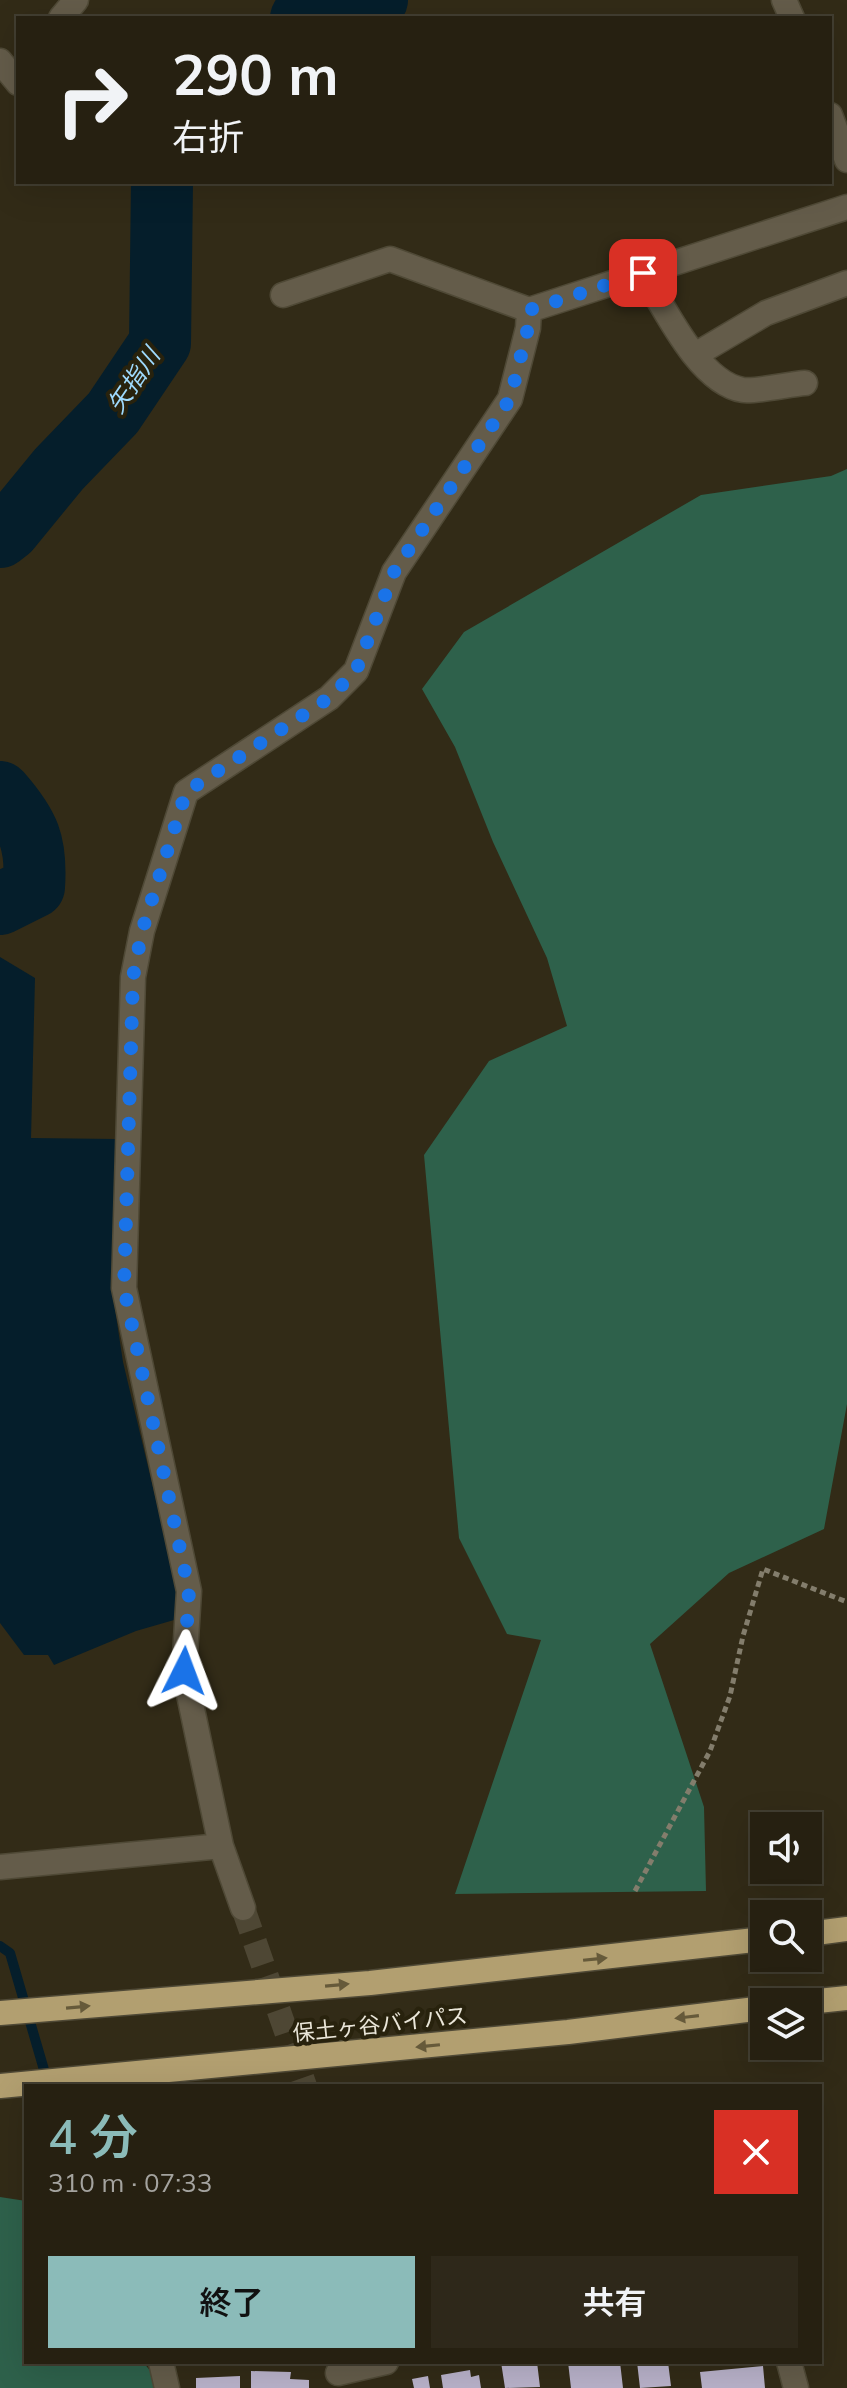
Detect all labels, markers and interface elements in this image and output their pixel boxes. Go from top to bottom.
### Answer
text: 290 m [172,39,339,109]
icon: right [40,48,144,152]
text: 右折 [172,114,244,159]
pin [609,239,677,307]
icon: arrive [621,251,665,295]
water label: 矢指川 [100,339,167,418]
position arrow [142,1629,226,1713]
map controls [750,1812,822,2060]
button: sound [750,1812,822,1884]
button: search [750,1900,822,1972]
one-way arrow [583,1952,608,1965]
one-way arrow [325,1978,350,1991]
button: layers [750,1988,822,2060]
one-way arrow [66,2000,91,2013]
street label: 保土ヶ谷バイパス [291,2001,469,2047]
one-way arrow [674,2011,699,2024]
one-way arrow [415,2039,440,2052]
text: 4 分 [48,2106,138,2166]
button: close [714,2110,798,2194]
text: 310 m · 07:33 [48,2166,212,2199]
button: 終了 [48,2256,415,2348]
button: 共有 [431,2256,798,2348]

